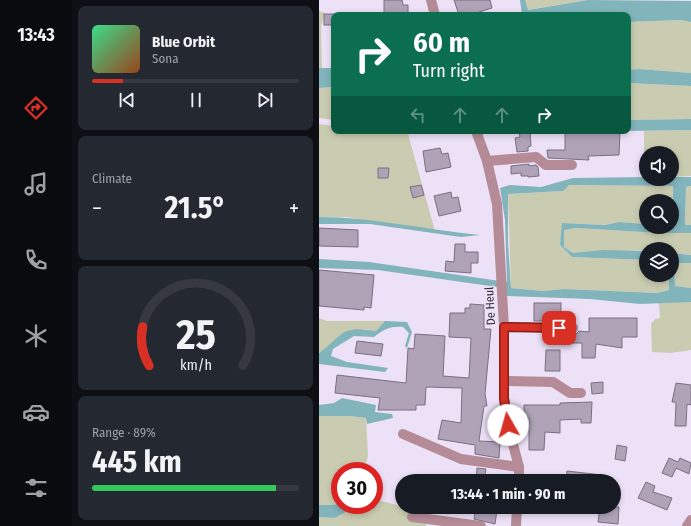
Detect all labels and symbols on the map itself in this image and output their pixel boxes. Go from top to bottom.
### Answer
street label: De Heul [482,286,498,326]
pin [542,311,576,345]
position arrow [487,404,529,446]
speed limit sign: 30 [331,462,383,514]

